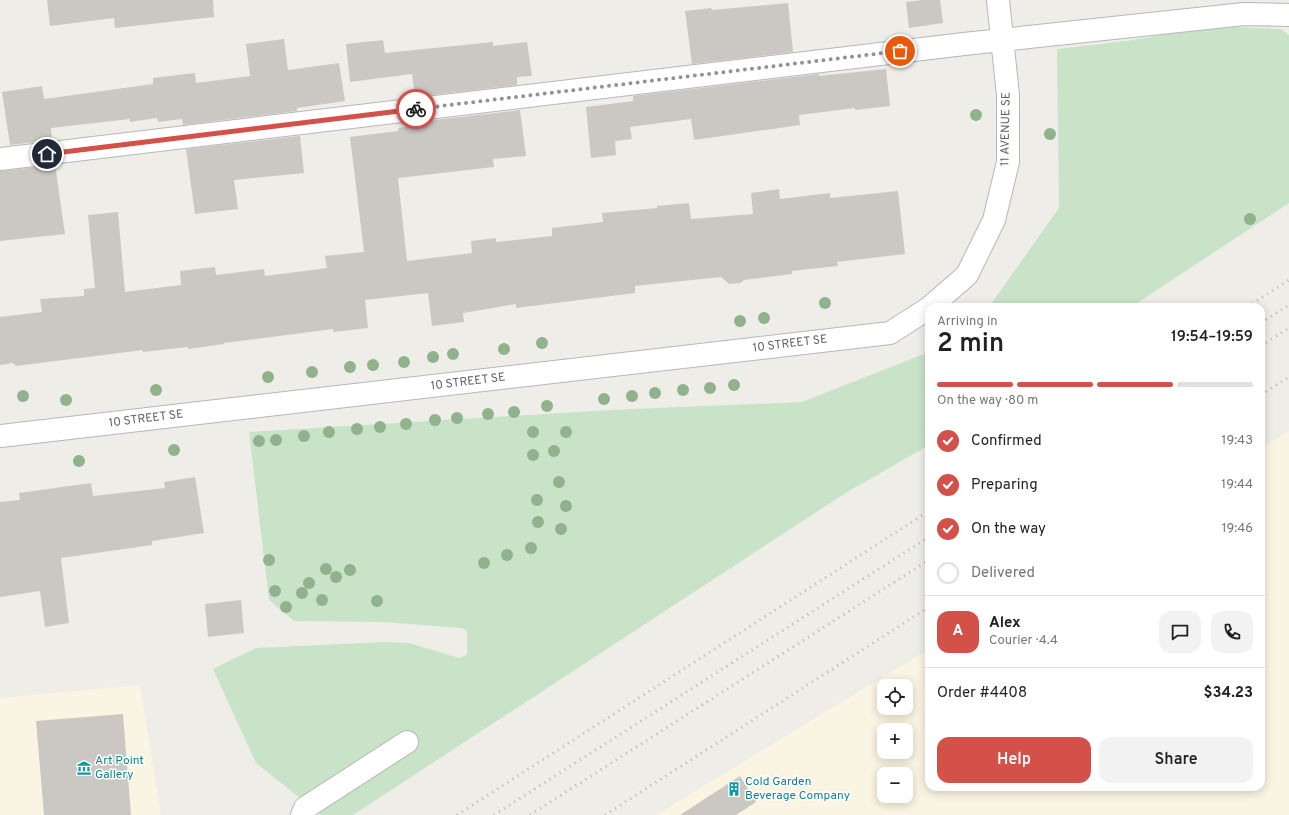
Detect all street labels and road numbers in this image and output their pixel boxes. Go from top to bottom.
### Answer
street label: 11 AVENUE SE [997,92,1015,166]
street label: 10 STREET SE [752,331,828,357]
street label: 10 STREET SE [430,369,506,395]
street label: 10 STREET SE [108,406,184,432]

